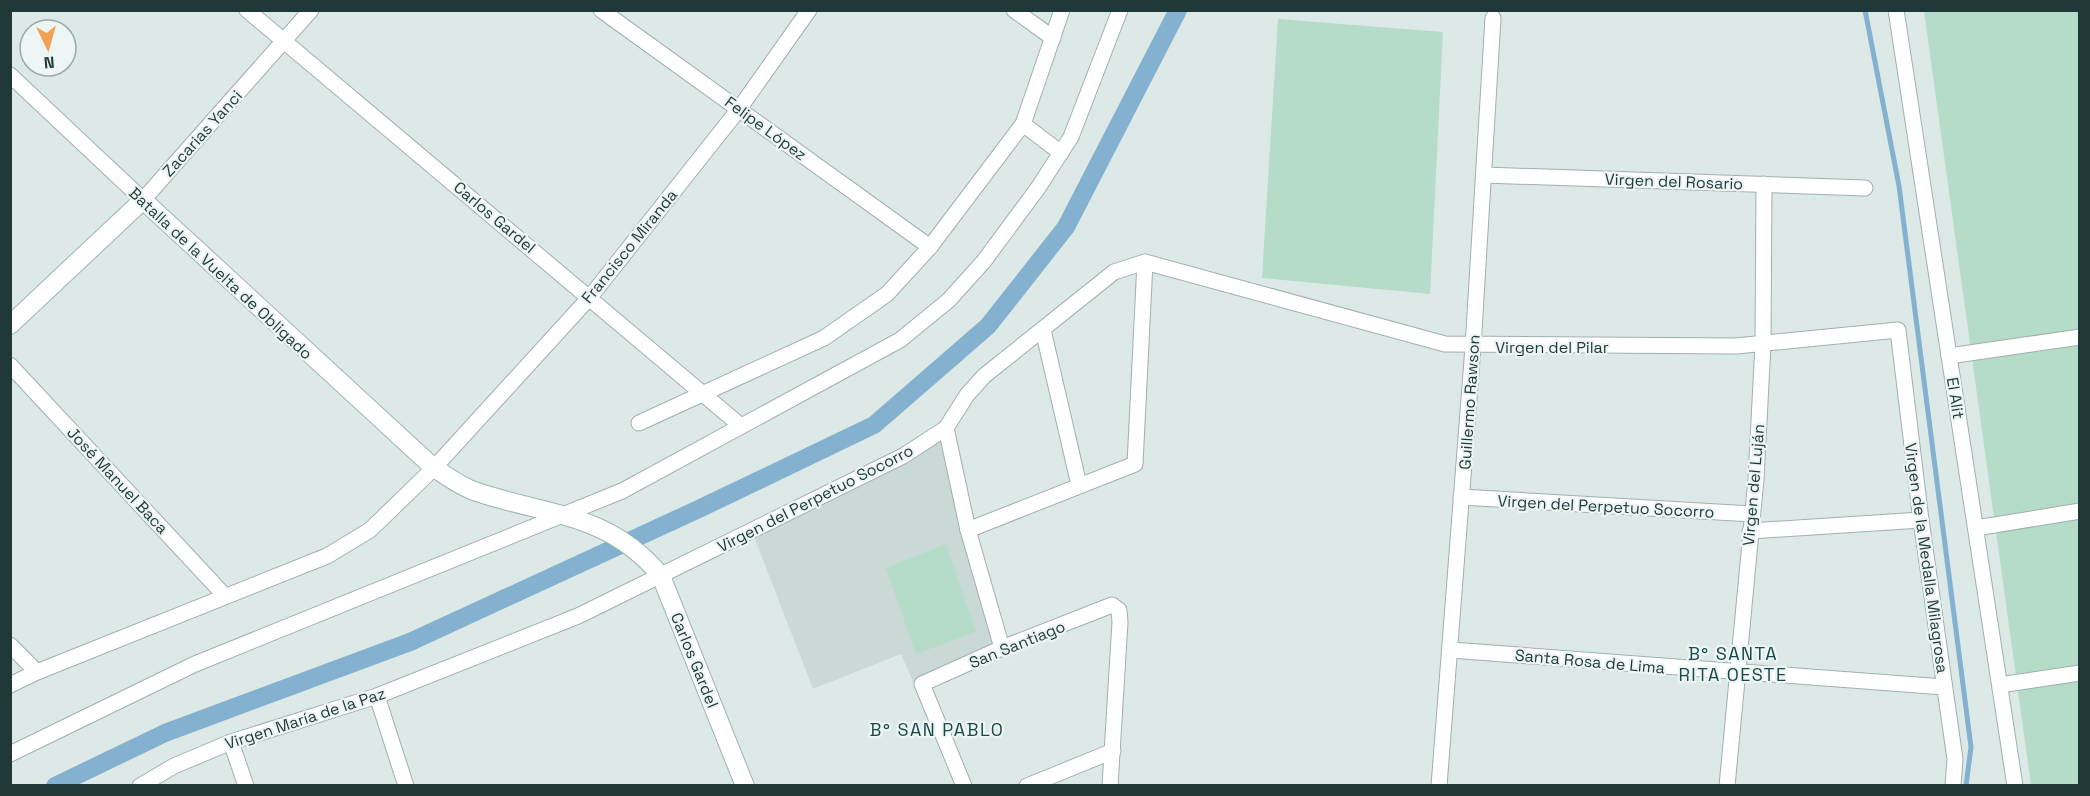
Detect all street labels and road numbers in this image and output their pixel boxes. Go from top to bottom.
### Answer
street label: Zacarias Yanci [158,86,247,181]
street label: Felipe López [721,92,811,165]
street label: Virgen del Rosario [1604,169,1744,194]
street label: Carlos Gardel [449,177,540,258]
street label: Batalla de la Vuelta de Obligado [124,183,317,364]
street label: Francisco Miranda [577,185,682,308]
street label: Guillermo Rawson [1454,334,1485,470]
street label: Virgen del Pilar [1495,337,1609,358]
street label: El Alit [1942,376,1969,421]
street label: José Manuel Baca [62,422,173,538]
street label: Virgen del Luján [1738,423,1769,547]
street label: Virgen del Perpetuo Socorro [714,440,917,557]
street label: Virgen de la Medalla Milagrosa [1900,442,1953,675]
street label: Virgen del Perpetuo Socorro [1497,490,1715,523]
street label: Carlos Gardel [666,609,723,711]
street label: San Santiago [966,616,1068,673]
street label: Santa Rosa de Lima [1514,644,1666,679]
street label: Virgen María de la Paz [222,683,388,754]

